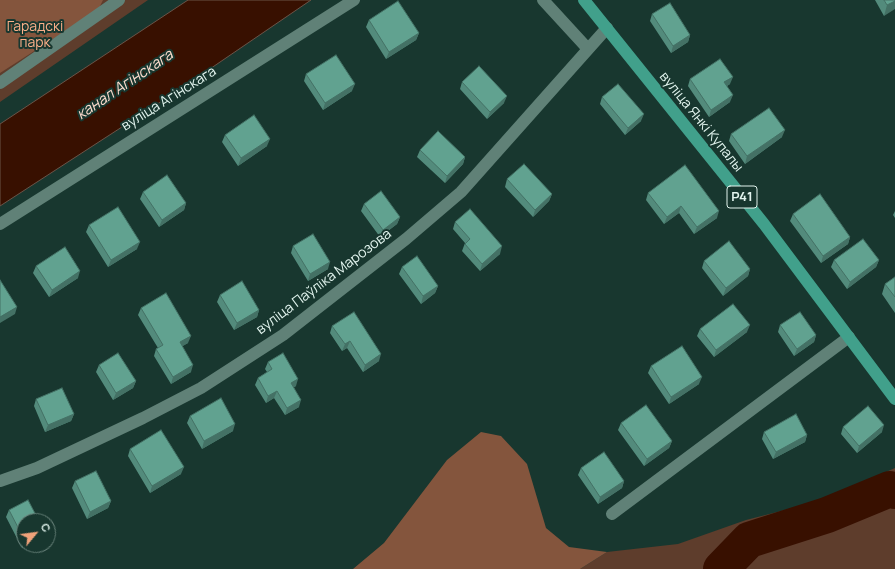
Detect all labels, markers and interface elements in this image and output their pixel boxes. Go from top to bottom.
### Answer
park label: Гарадскі парк [7,19,63,52]
water label: канал Агінскага [73,46,177,124]
street label: вуліца Агінскага [119,63,219,135]
street label: вуліца Янкі Купалы [656,69,746,175]
road number: Р41 [727,186,757,208]
street label: вуліца Паўліка Марозова [253,226,395,338]
north arrow [16,513,56,553]
text: С [38,520,55,535]

